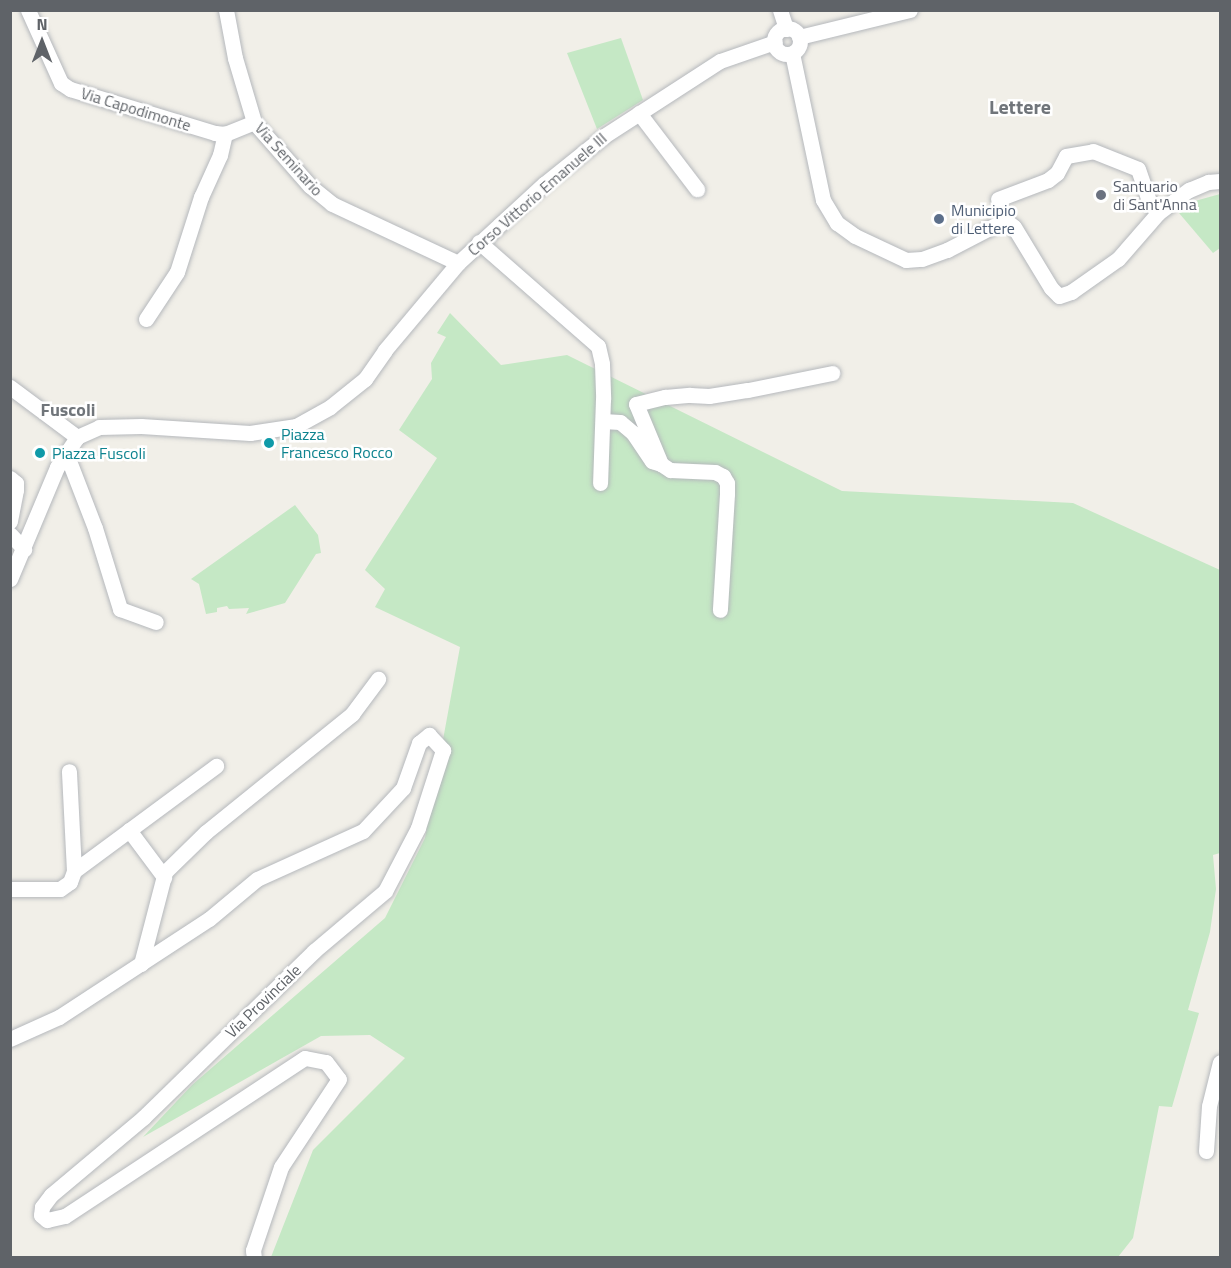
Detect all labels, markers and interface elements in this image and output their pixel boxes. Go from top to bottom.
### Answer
north arrow [12,12,72,72]
text: N [36,12,48,36]
street label: Via Capodimonte [79,83,193,135]
district label: Lettere [989,94,1051,118]
street label: Via Seminario [251,118,327,200]
street label: Corso Vittorio Emanuele III [464,128,610,260]
place label: Santuario di Sant'Anna [1113,176,1197,214]
marker: Santuario di Sant'Anna [1094,188,1108,202]
place label: Municipio di Lettere [951,200,1016,238]
marker: Municipio di Lettere [932,212,946,226]
district label: Fuscoli [41,399,95,421]
place label: Piazza Francesco Rocco [281,424,393,462]
marker: Piazza Francesco Rocco [262,436,276,450]
place label: Piazza Fuscoli [52,443,146,463]
marker: Piazza Fuscoli [33,446,47,460]
street label: Via Provinciale [221,960,305,1042]

